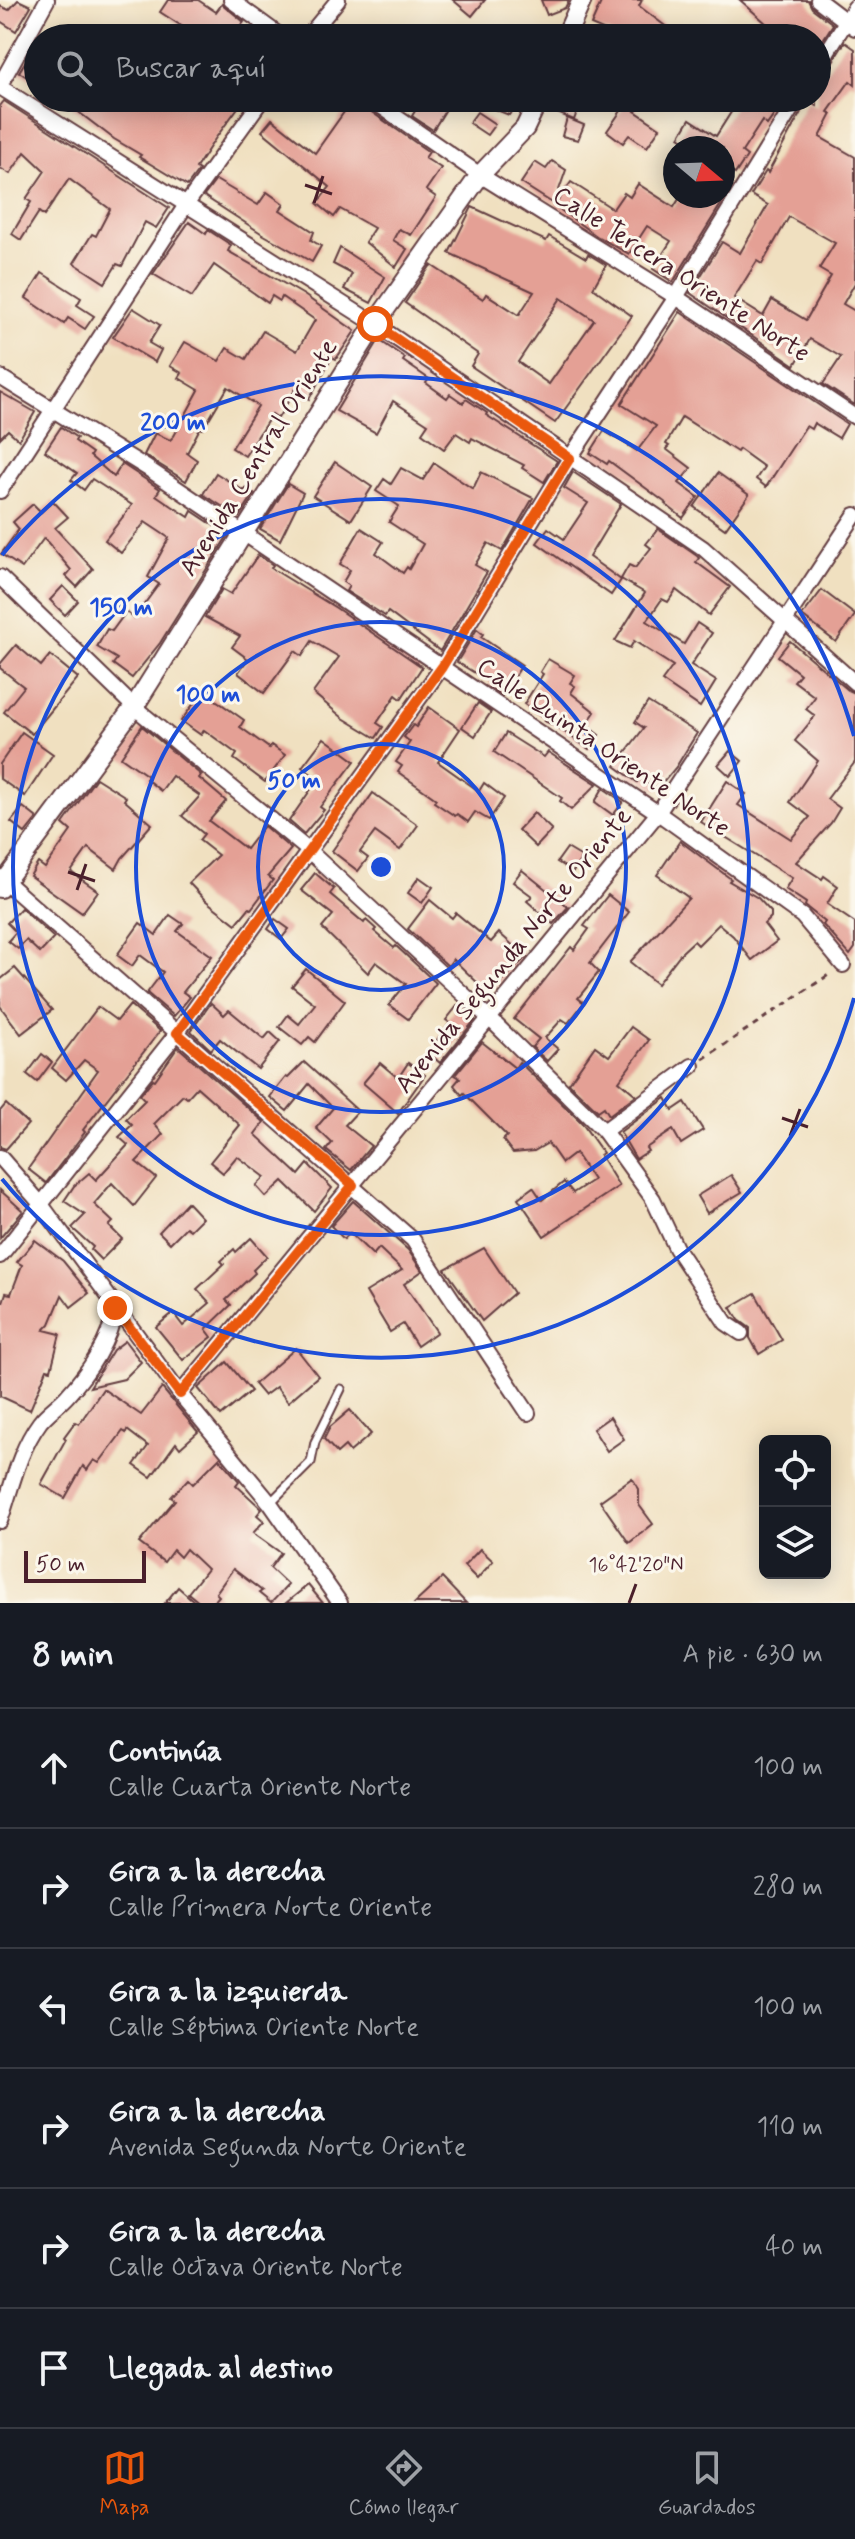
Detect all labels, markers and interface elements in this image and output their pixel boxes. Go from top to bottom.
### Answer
search box [24,24,831,112]
icon: search [52,46,96,90]
text: Buscar aquí [116,49,267,88]
north arrow [663,136,735,208]
street label: Calle Tercera Oriente Norte [546,179,816,371]
route start [357,306,393,342]
street label: Avenida Central Oriente [172,333,346,583]
text: 200 m [140,408,206,439]
text: 150 m [89,593,153,624]
street label: Calle Quinta Oriente Norte [470,650,736,846]
text: 100 m [176,680,240,711]
text: 50 m [267,766,321,797]
street label: Avenida Segunda Norte Oriente [388,801,642,1103]
centre of rings [367,853,395,881]
route end [97,1290,133,1326]
map controls [759,1435,831,1579]
button: locate [759,1435,831,1507]
button: layers [759,1507,831,1579]
scale bar [24,1547,146,1583]
text: 50 m [36,1551,85,1579]
text: 16°42'20"N [588,1552,684,1579]
text: 8 min [32,1633,114,1678]
text: A pie · 630 m [683,1638,823,1672]
text: Continúa [108,1732,222,1771]
icon: ahead [32,1746,76,1790]
text: 100 m [753,1751,823,1785]
text: Calle Cuarta Oriente Norte [108,1771,411,1805]
text: Gira a la derecha [108,1852,326,1891]
icon: right [32,1866,76,1910]
text: 280 m [753,1871,823,1905]
text: Calle Primera Norte Oriente [108,1891,432,1925]
text: Gira a la izquierda [108,1972,347,2011]
icon: left [32,1986,76,2030]
text: 100 m [753,1991,823,2025]
text: Calle Séptima Oriente Norte [108,2011,419,2045]
text: Gira a la derecha [108,2092,326,2131]
icon: right [32,2106,76,2150]
text: 110 m [757,2111,823,2145]
text: Avenida Segunda Norte Oriente [108,2131,467,2165]
text: Gira a la derecha [108,2212,326,2251]
icon: right [32,2226,76,2270]
text: 40 m [765,2231,823,2265]
text: Calle Octava Oriente Norte [108,2251,403,2285]
icon: arrive [32,2346,76,2390]
text: Llegada al destino [108,2349,333,2388]
tab: Mapa [99,2446,150,2522]
tab: Cómo llegar [349,2446,459,2522]
tab: Guardados [658,2446,755,2522]

